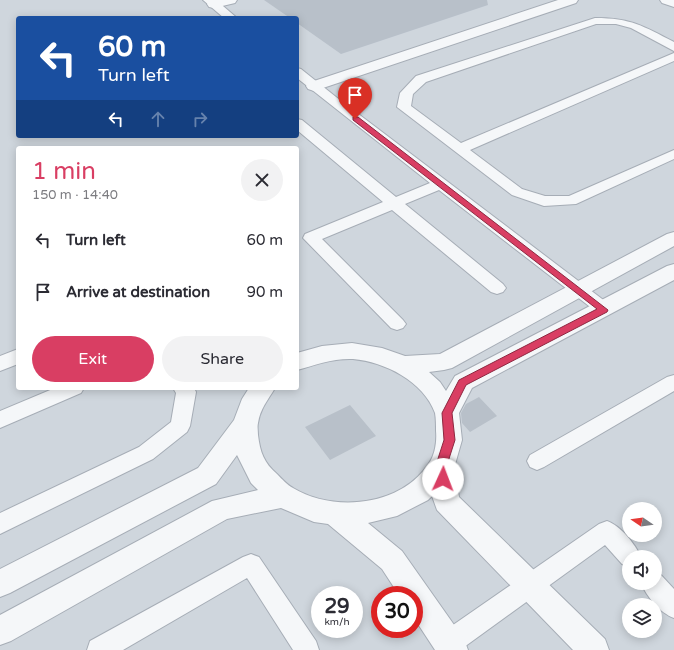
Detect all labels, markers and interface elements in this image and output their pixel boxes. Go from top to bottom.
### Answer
text: 60 m [98,30,166,64]
icon: left [32,32,84,84]
text: Turn left [98,64,170,86]
pin [338,78,372,119]
icon: arrive [344,84,366,106]
icon: left [105,108,127,130]
icon: ahead [147,108,169,130]
icon: right [189,108,211,130]
text: 1 min [32,157,96,186]
button: close [241,159,283,201]
text: 150 m · 14:40 [32,187,118,203]
icon: left [32,229,54,251]
text: Turn left [66,231,126,249]
text: 60 m [246,231,283,249]
icon: arrive [32,281,54,303]
text: Arrive at destination [66,283,210,301]
text: 90 m [246,283,283,301]
button: Exit [32,336,154,382]
button: Share [162,336,283,382]
position arrow [422,458,464,500]
north arrow [622,502,662,542]
map controls [622,502,662,638]
button: sound [622,550,662,590]
speed limit sign: 30 [371,586,423,638]
text: 29 [324,595,350,619]
button: layers [622,598,662,638]
text: km/h [324,616,350,628]

